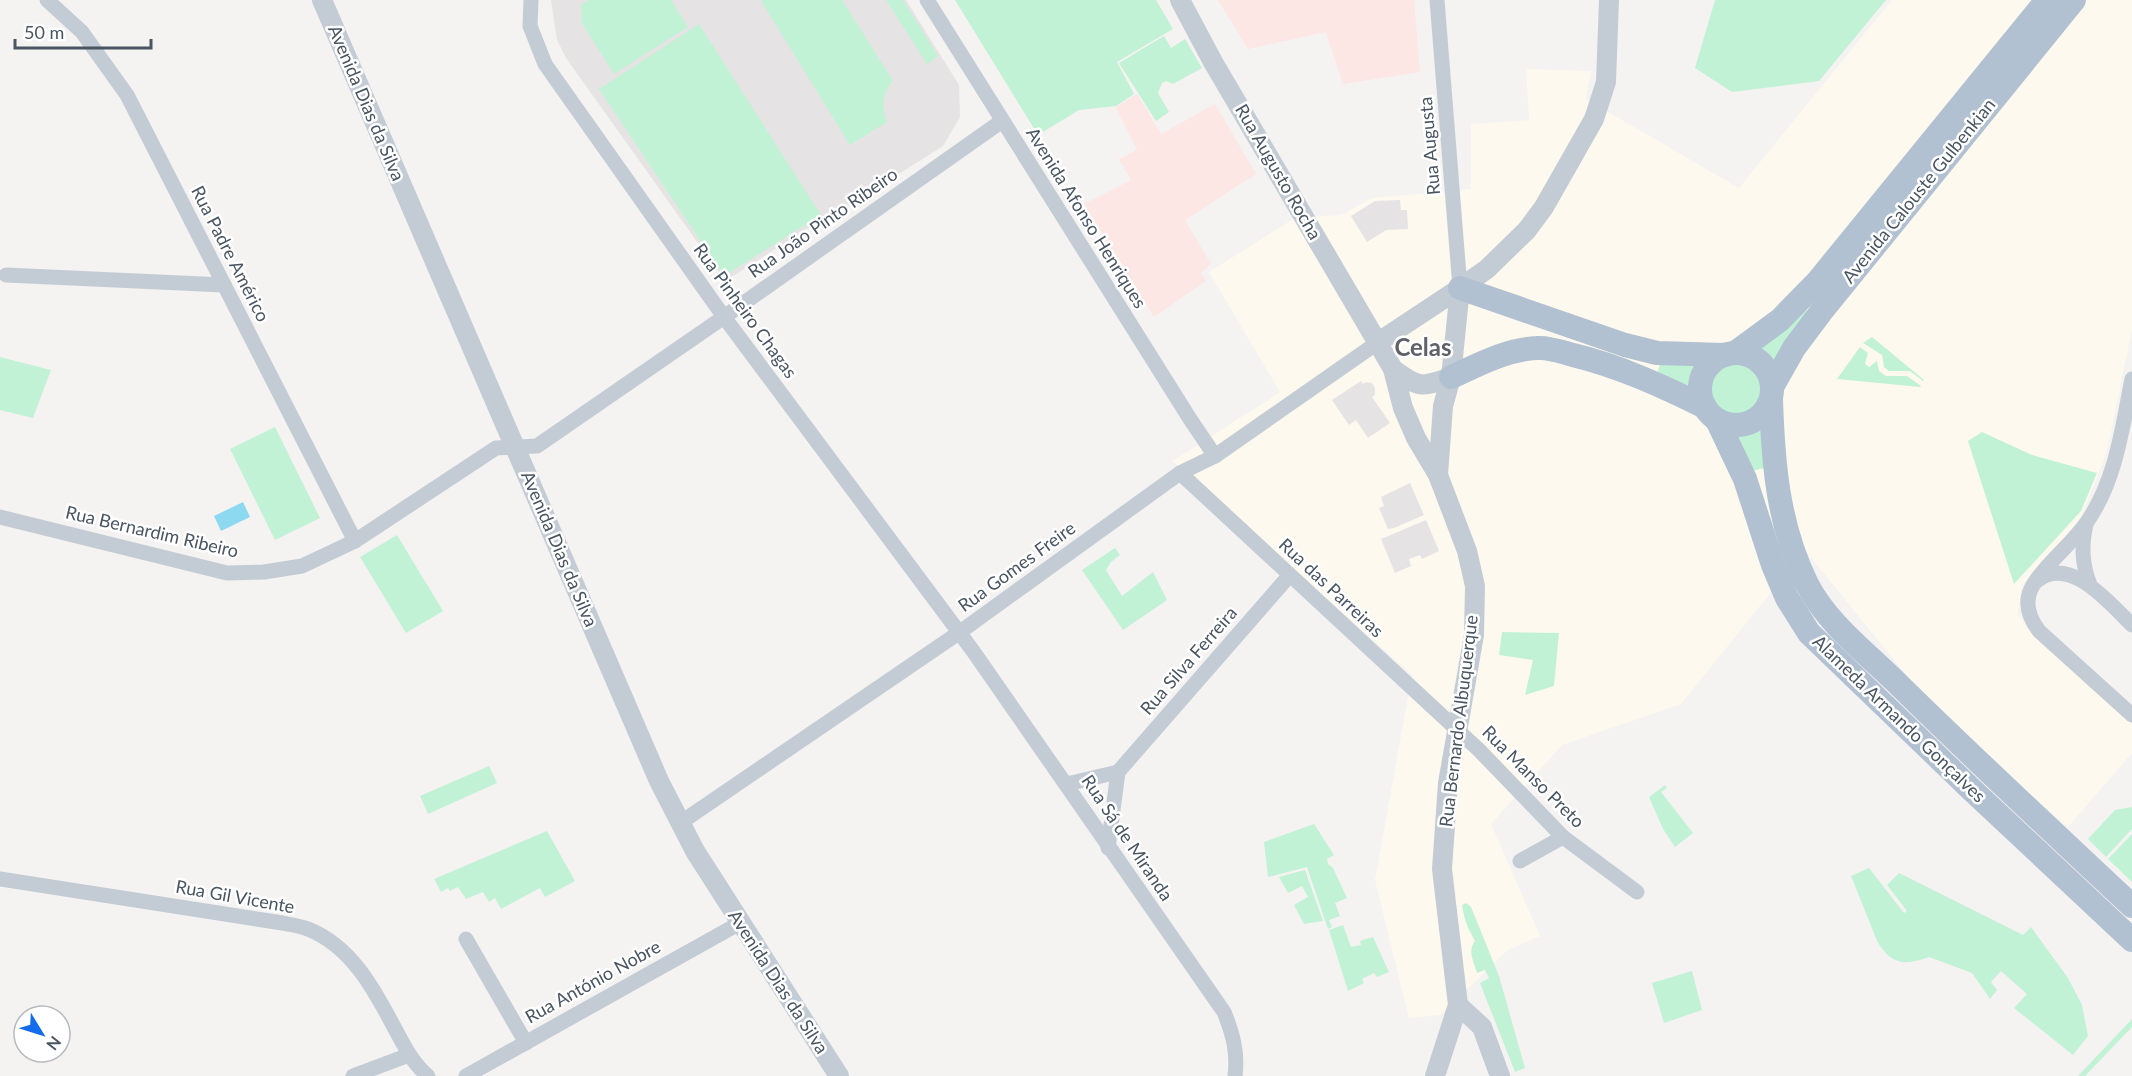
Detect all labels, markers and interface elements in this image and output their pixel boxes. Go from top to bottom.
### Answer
scale bar [15,12,152,50]
text: 50 m [24,21,64,43]
street label: Avenida Dias da Silva [324,21,410,184]
street label: Avenida Calouste Gulbenkian [1837,94,2000,287]
street label: Rua Augusta [1414,96,1444,196]
street label: Rua Augusto Rocha [1231,100,1327,243]
street label: Avenida Afonso Henriques [1022,123,1152,312]
street label: Rua João Pinto Ribeiro [744,162,901,282]
street label: Rua Padre Américo [187,182,275,325]
street label: Rua Pinheiro Chagas [689,239,802,382]
district label: Celas [1394,332,1452,361]
street label: Avenida Dias da Silva [517,467,603,630]
street label: Rua Bernardim Ribeiro [64,500,241,562]
street label: Rua Gomes Freire [953,516,1079,616]
street label: Rua das Parreiras [1275,533,1389,642]
street label: Rua Silva Ferreira [1135,602,1241,719]
street label: Rua Bernardo Albuquerque [1434,614,1482,828]
street label: Alameda Armando Gonçalves [1809,630,1991,807]
street label: Rua Manso Preto [1478,721,1589,832]
street label: Rua Sá de Miranda [1078,770,1178,905]
street label: Rua Gil Vicente [174,875,296,917]
street label: Avenida Dias da Silva [724,905,834,1058]
street label: Rua António Nobre [521,935,664,1027]
north arrow [12,1004,72,1064]
text: N [43,1033,65,1054]

